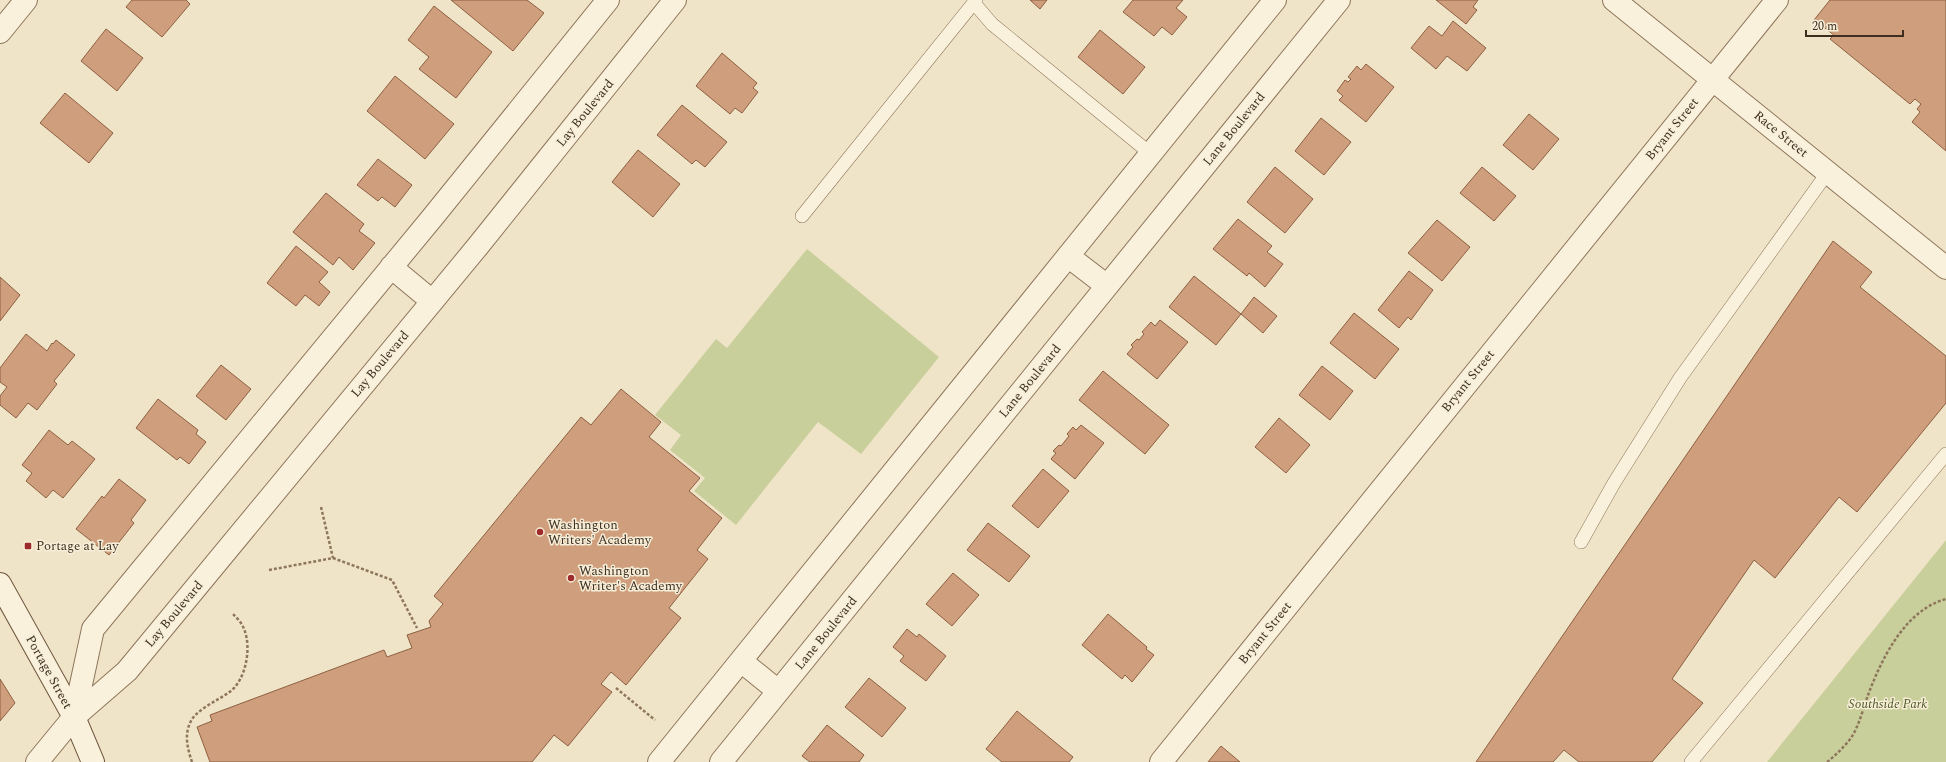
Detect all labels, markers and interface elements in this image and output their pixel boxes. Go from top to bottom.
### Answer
scale bar [1806,12,1903,38]
text: 20 m [1812,17,1837,36]
street label: Lay Boulevard [551,75,619,151]
street label: Lane Boulevard [1198,88,1270,170]
street label: Bryant Street [1640,93,1704,165]
street label: Race Street [1749,106,1813,162]
street label: Lay Boulevard [346,326,414,402]
street label: Lane Boulevard [994,340,1066,422]
street label: Bryant Street [1436,345,1500,417]
place label: Washington Writers' Academy [548,515,652,550]
marker: Washington Writers' Academy [535,527,545,537]
place label: Portage at Lay [36,536,119,556]
marker: Portage at Lay [23,541,33,551]
place label: Washington Writer's Academy [579,561,683,596]
marker: Washington Writer's Academy [566,573,576,583]
street label: Lay Boulevard [140,576,208,652]
street label: Lane Boulevard [790,592,862,674]
street label: Bryant Street [1233,597,1297,669]
street label: Portage Street [20,631,78,713]
park label: Southside Park [1849,694,1927,714]

